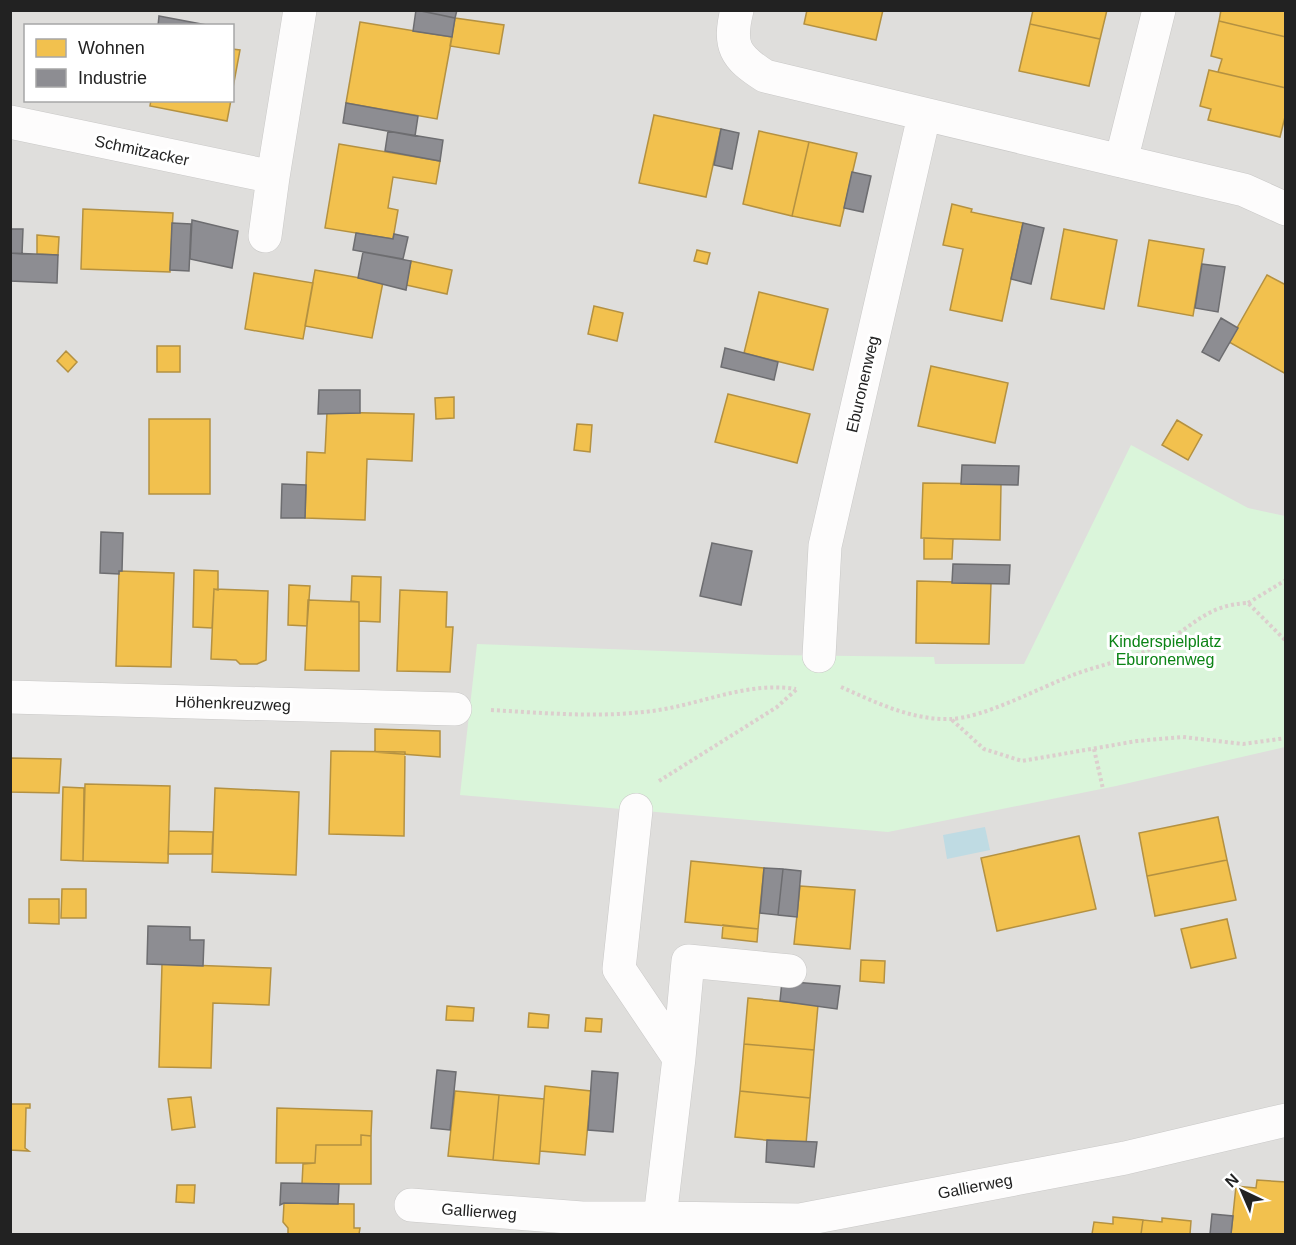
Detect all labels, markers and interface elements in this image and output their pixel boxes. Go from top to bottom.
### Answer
legend [24,24,234,102]
text: Wohnen [78,38,145,58]
text: Industrie [78,68,147,88]
street label: Schmitzacker [93,132,191,169]
street label: Eburonenweg [843,334,882,434]
park label: Kinderspielplatz Eburonenweg [1109,633,1221,668]
street label: Höhenkreuzweg [175,693,291,714]
north arrow [1212,1161,1272,1221]
text: N [1222,1170,1242,1191]
street label: Gallierweg [936,1171,1014,1202]
street label: Gallierweg [441,1200,517,1223]

